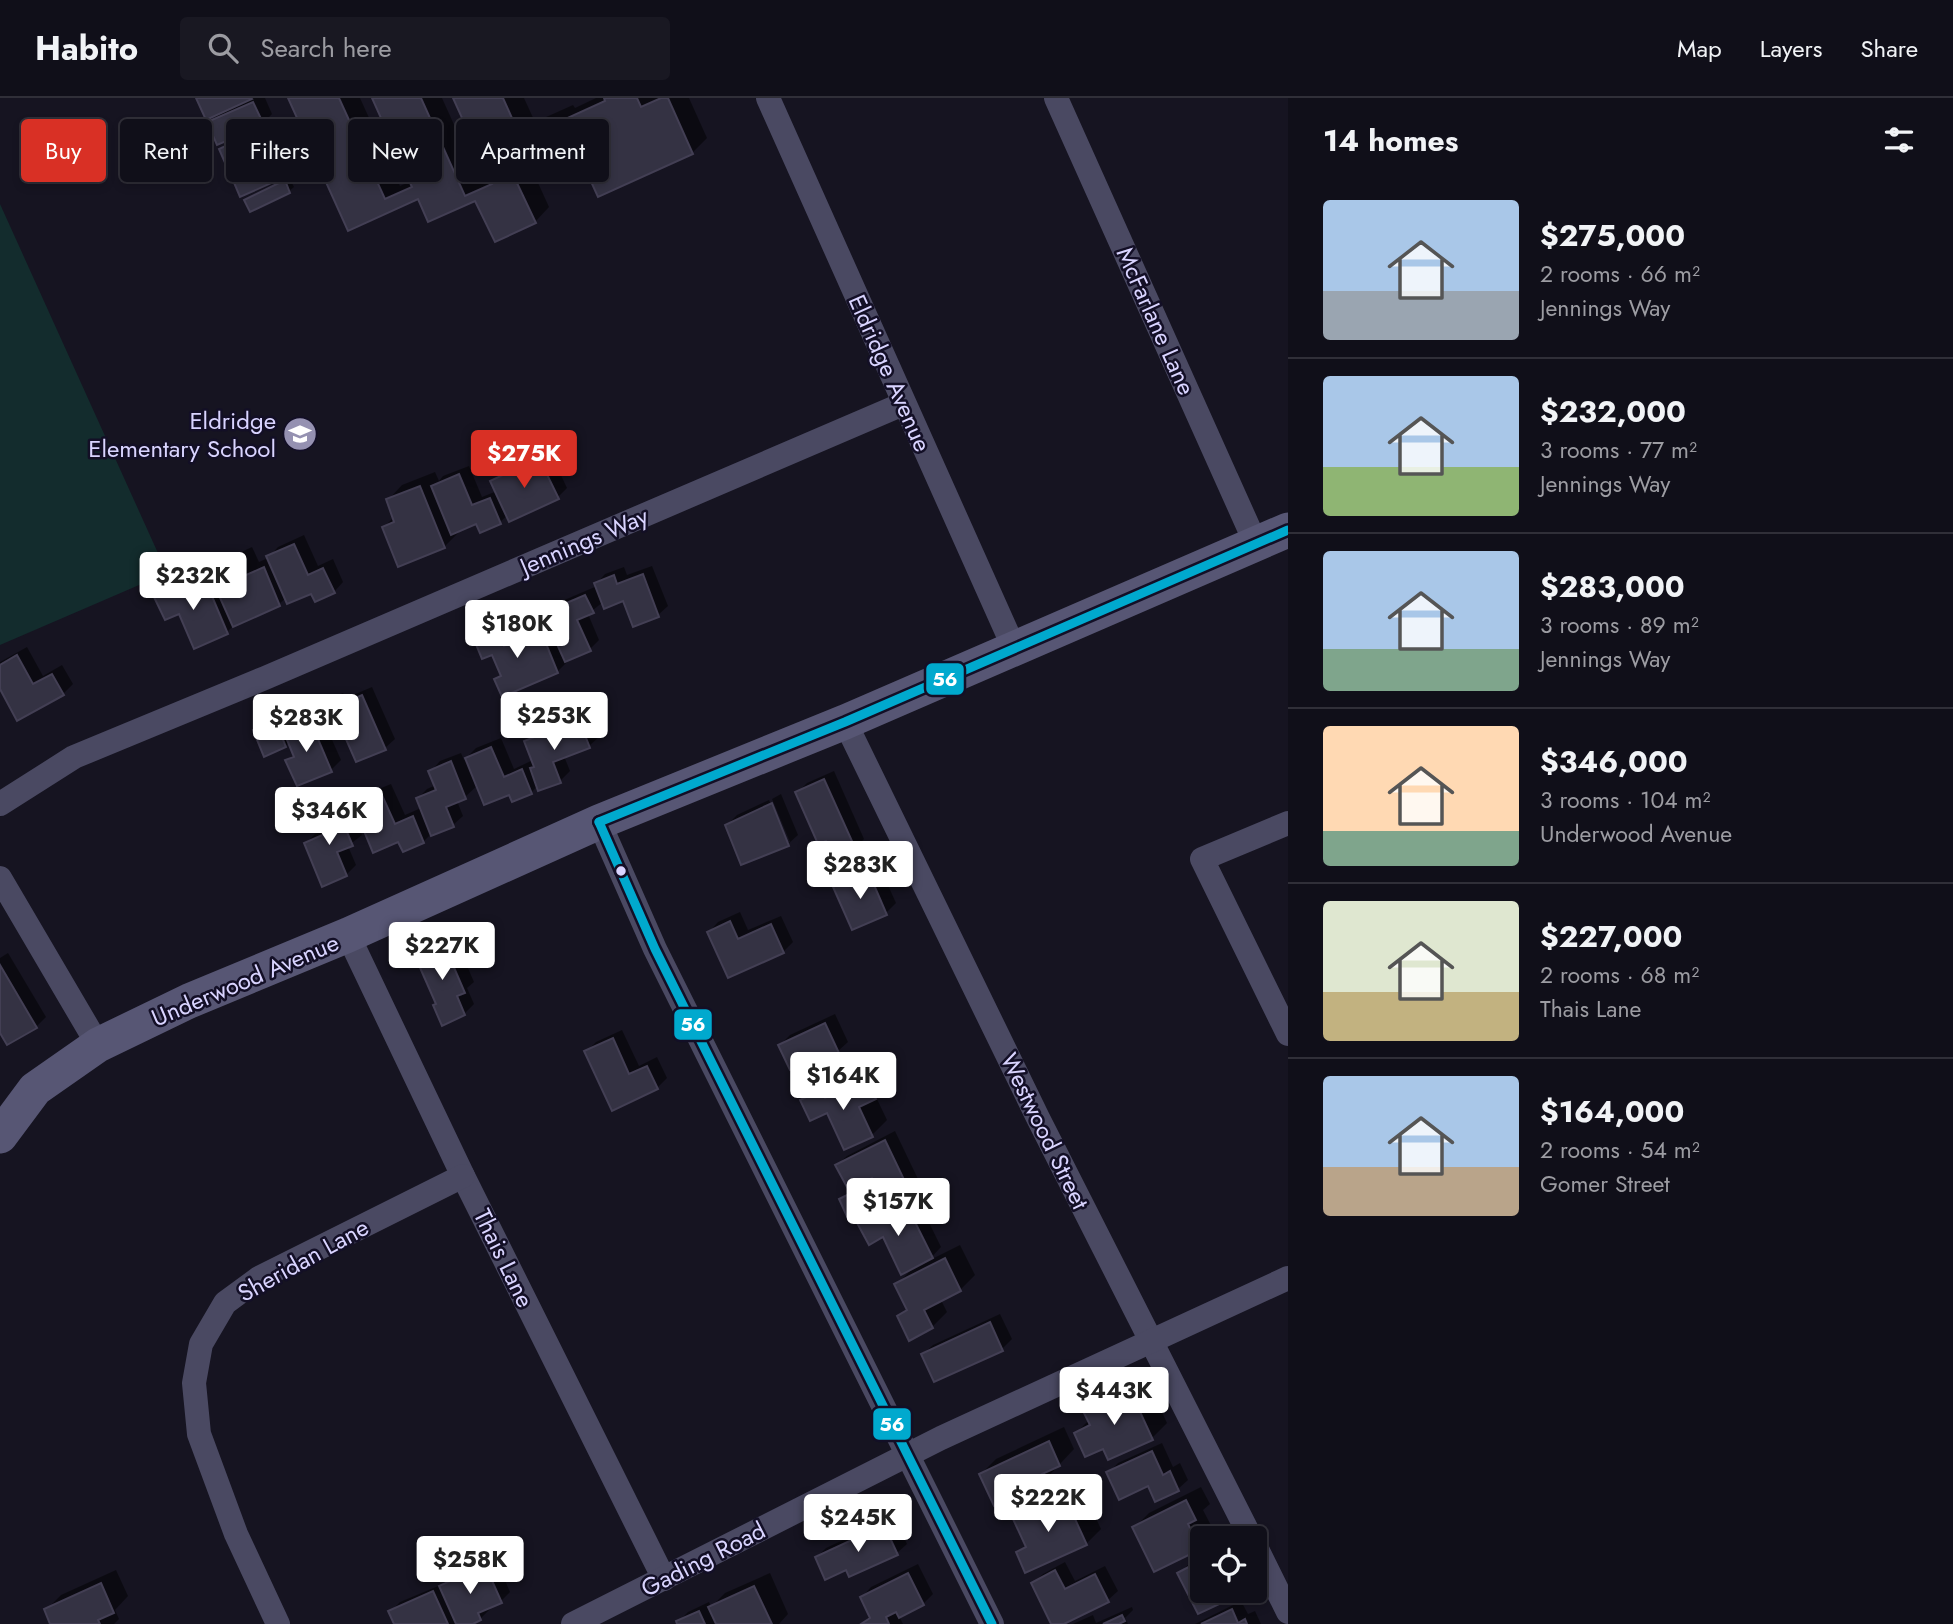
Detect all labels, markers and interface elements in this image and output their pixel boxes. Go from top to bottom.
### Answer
search box [180,17,670,80]
text: Habito [35,25,138,72]
icon: search [204,29,242,67]
text: Search here [260,29,392,67]
text: Map [1677,31,1722,66]
text: Layers [1760,31,1822,66]
text: Share [1860,31,1918,66]
chip: Buy [21,119,106,182]
chip: Rent [120,119,212,182]
chip: Filters [226,119,334,182]
chip: New [348,119,442,182]
chip: Apartment [456,119,609,182]
text: 14 homes [1323,119,1458,162]
icon: filters [1880,121,1918,159]
text: $275,000 [1540,214,1685,257]
icon: home [1379,228,1463,312]
street label: McFarlane Lane [1108,241,1204,401]
text: 2 rooms · 66 m² [1540,257,1700,291]
street label: Eldridge Avenue [840,289,940,457]
text: Jennings Way [1540,291,1670,325]
text: $232,000 [1540,390,1686,433]
place label: Eldridge Elementary School [88,403,276,466]
icon: home [1379,404,1463,488]
school or university icon: Eldridge Elementary School [281,415,319,453]
pin: $275K [475,430,573,490]
text: 3 rooms · 77 m² [1540,433,1697,467]
text: $275K [487,436,561,470]
text: Jennings Way [1540,467,1670,501]
street label: Jennings Way [512,498,654,585]
pin: $232K [144,552,242,612]
text: $232K [156,558,230,592]
text: $283,000 [1540,565,1685,608]
icon: home [1379,579,1463,663]
pin: $180K [468,601,566,660]
text: $180K [481,606,553,640]
text: 3 rooms · 89 m² [1540,608,1699,642]
text: Jennings Way [1540,642,1670,676]
line badge: 56 [925,662,965,696]
text: 56 [933,666,957,693]
pin: $253K [505,692,603,752]
pin: $283K [257,694,355,754]
text: $253K [517,698,591,732]
text: $283K [269,700,343,734]
text: $346,000 [1540,740,1688,783]
icon: home [1379,754,1463,838]
text: 3 rooms · 104 m² [1540,783,1710,817]
pin: $346K [280,788,378,847]
text: $346K [291,793,367,827]
text: Underwood Avenue [1540,817,1732,851]
pin: $283K [811,842,909,901]
text: $283K [823,847,897,881]
unlabelled marker [614,864,628,878]
text: $227,000 [1540,915,1682,958]
pin: $227K [393,922,491,982]
street label: Underwood Avenue [146,925,344,1035]
text: $227K [405,928,479,962]
icon: home [1379,929,1463,1013]
text: 2 rooms · 68 m² [1540,958,1699,992]
text: Thais Lane [1540,992,1641,1026]
line badge: 56 [673,1008,713,1041]
text: 56 [681,1011,705,1038]
street label: Westwood Street [992,1047,1098,1215]
pin: $164K [794,1052,892,1112]
text: $164K [806,1058,880,1092]
text: $164,000 [1540,1090,1684,1133]
icon: home [1379,1104,1463,1188]
text: 2 rooms · 54 m² [1540,1133,1700,1167]
text: Gomer Street [1540,1167,1670,1201]
pin: $157K [849,1178,947,1238]
text: $157K [863,1184,933,1218]
street label: Thais Lane [465,1203,543,1313]
street label: Sheridan Lane [231,1210,375,1310]
pin: $443K [1065,1368,1163,1427]
text: $443K [1076,1373,1152,1407]
line badge: 56 [872,1407,912,1441]
text: 56 [880,1411,904,1438]
pin: $222K [999,1474,1097,1534]
text: $222K [1010,1480,1086,1514]
pin: $245K [809,1494,907,1554]
text: $245K [820,1500,896,1534]
street label: Gading Road [635,1513,771,1605]
map controls [1190,1526,1267,1603]
button: locate [1190,1526,1267,1603]
pin: $258K [421,1536,519,1596]
text: $258K [433,1542,507,1576]

